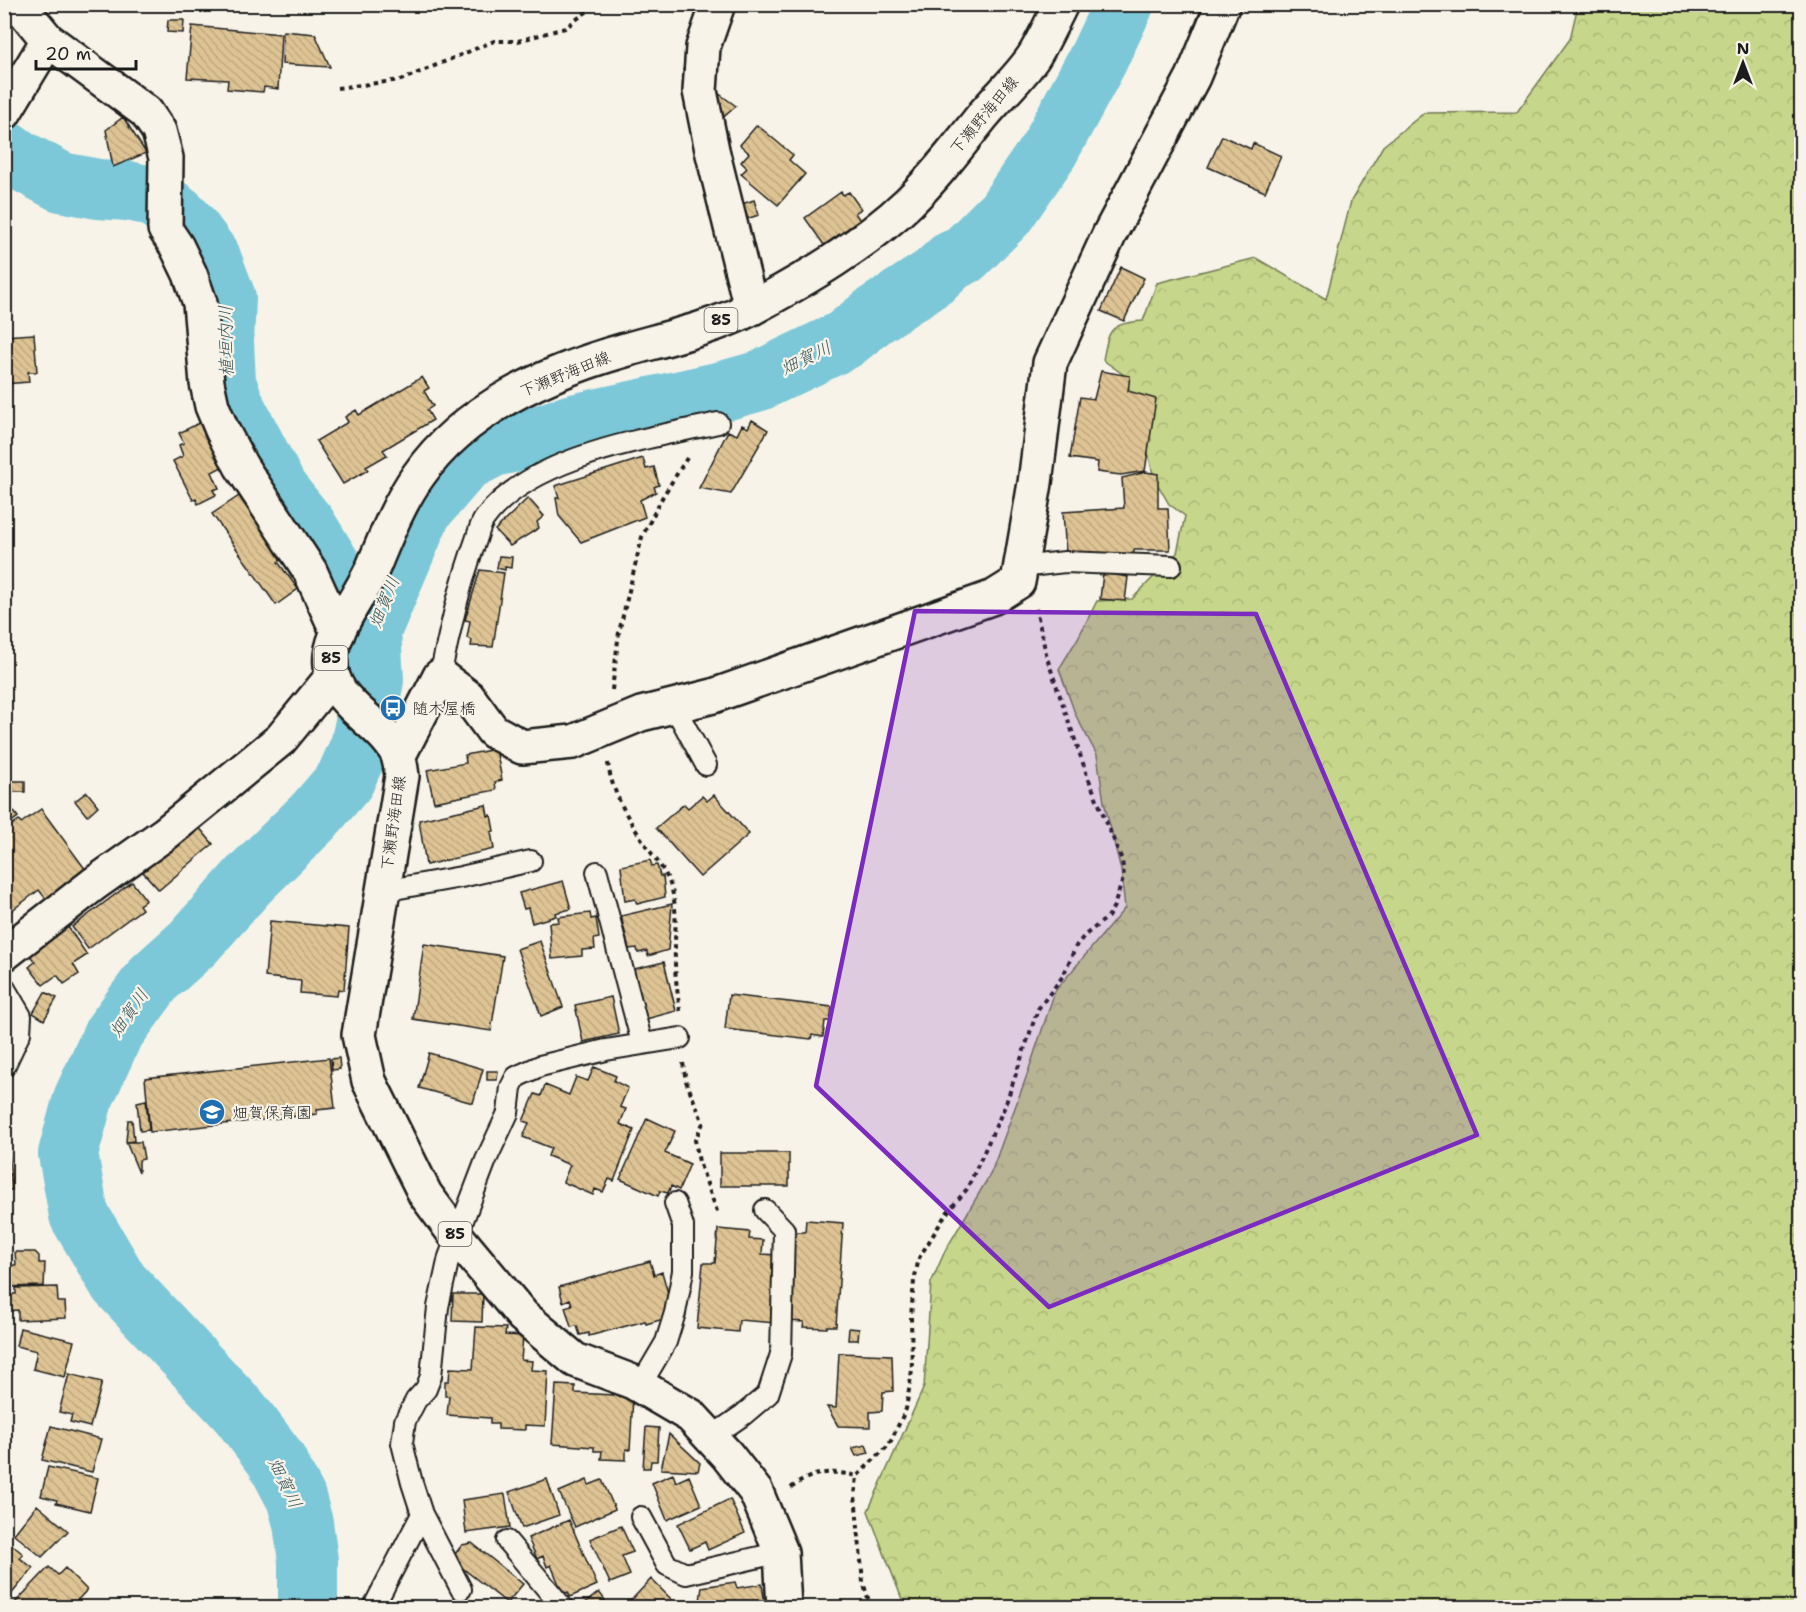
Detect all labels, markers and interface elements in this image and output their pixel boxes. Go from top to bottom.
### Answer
scale bar [36,33,136,71]
north arrow [1713,33,1773,93]
text: N [1737,38,1749,59]
text: 20 m [45,42,91,66]
street label: 下瀬野海田線 [945,71,1023,159]
water label: 植垣内川 [213,305,239,377]
road number: 85 [704,308,738,332]
water label: 畑賀川 [776,335,836,381]
street label: 下瀬野海田線 [517,346,613,402]
water label: 畑賀川 [363,572,405,632]
road number: 85 [314,646,348,670]
bus stop icon: 随木屋橋 [378,693,408,723]
place label: 随木屋橋 [412,698,476,719]
street label: 下瀬野海田線 [376,774,410,872]
water label: 畑賀川 [104,984,154,1042]
school or university icon: 畑賀保育園 [197,1097,227,1127]
place label: 畑賀保育園 [232,1102,312,1123]
road number: 85 [438,1222,472,1246]
water label: 畑賀川 [262,1453,308,1513]

